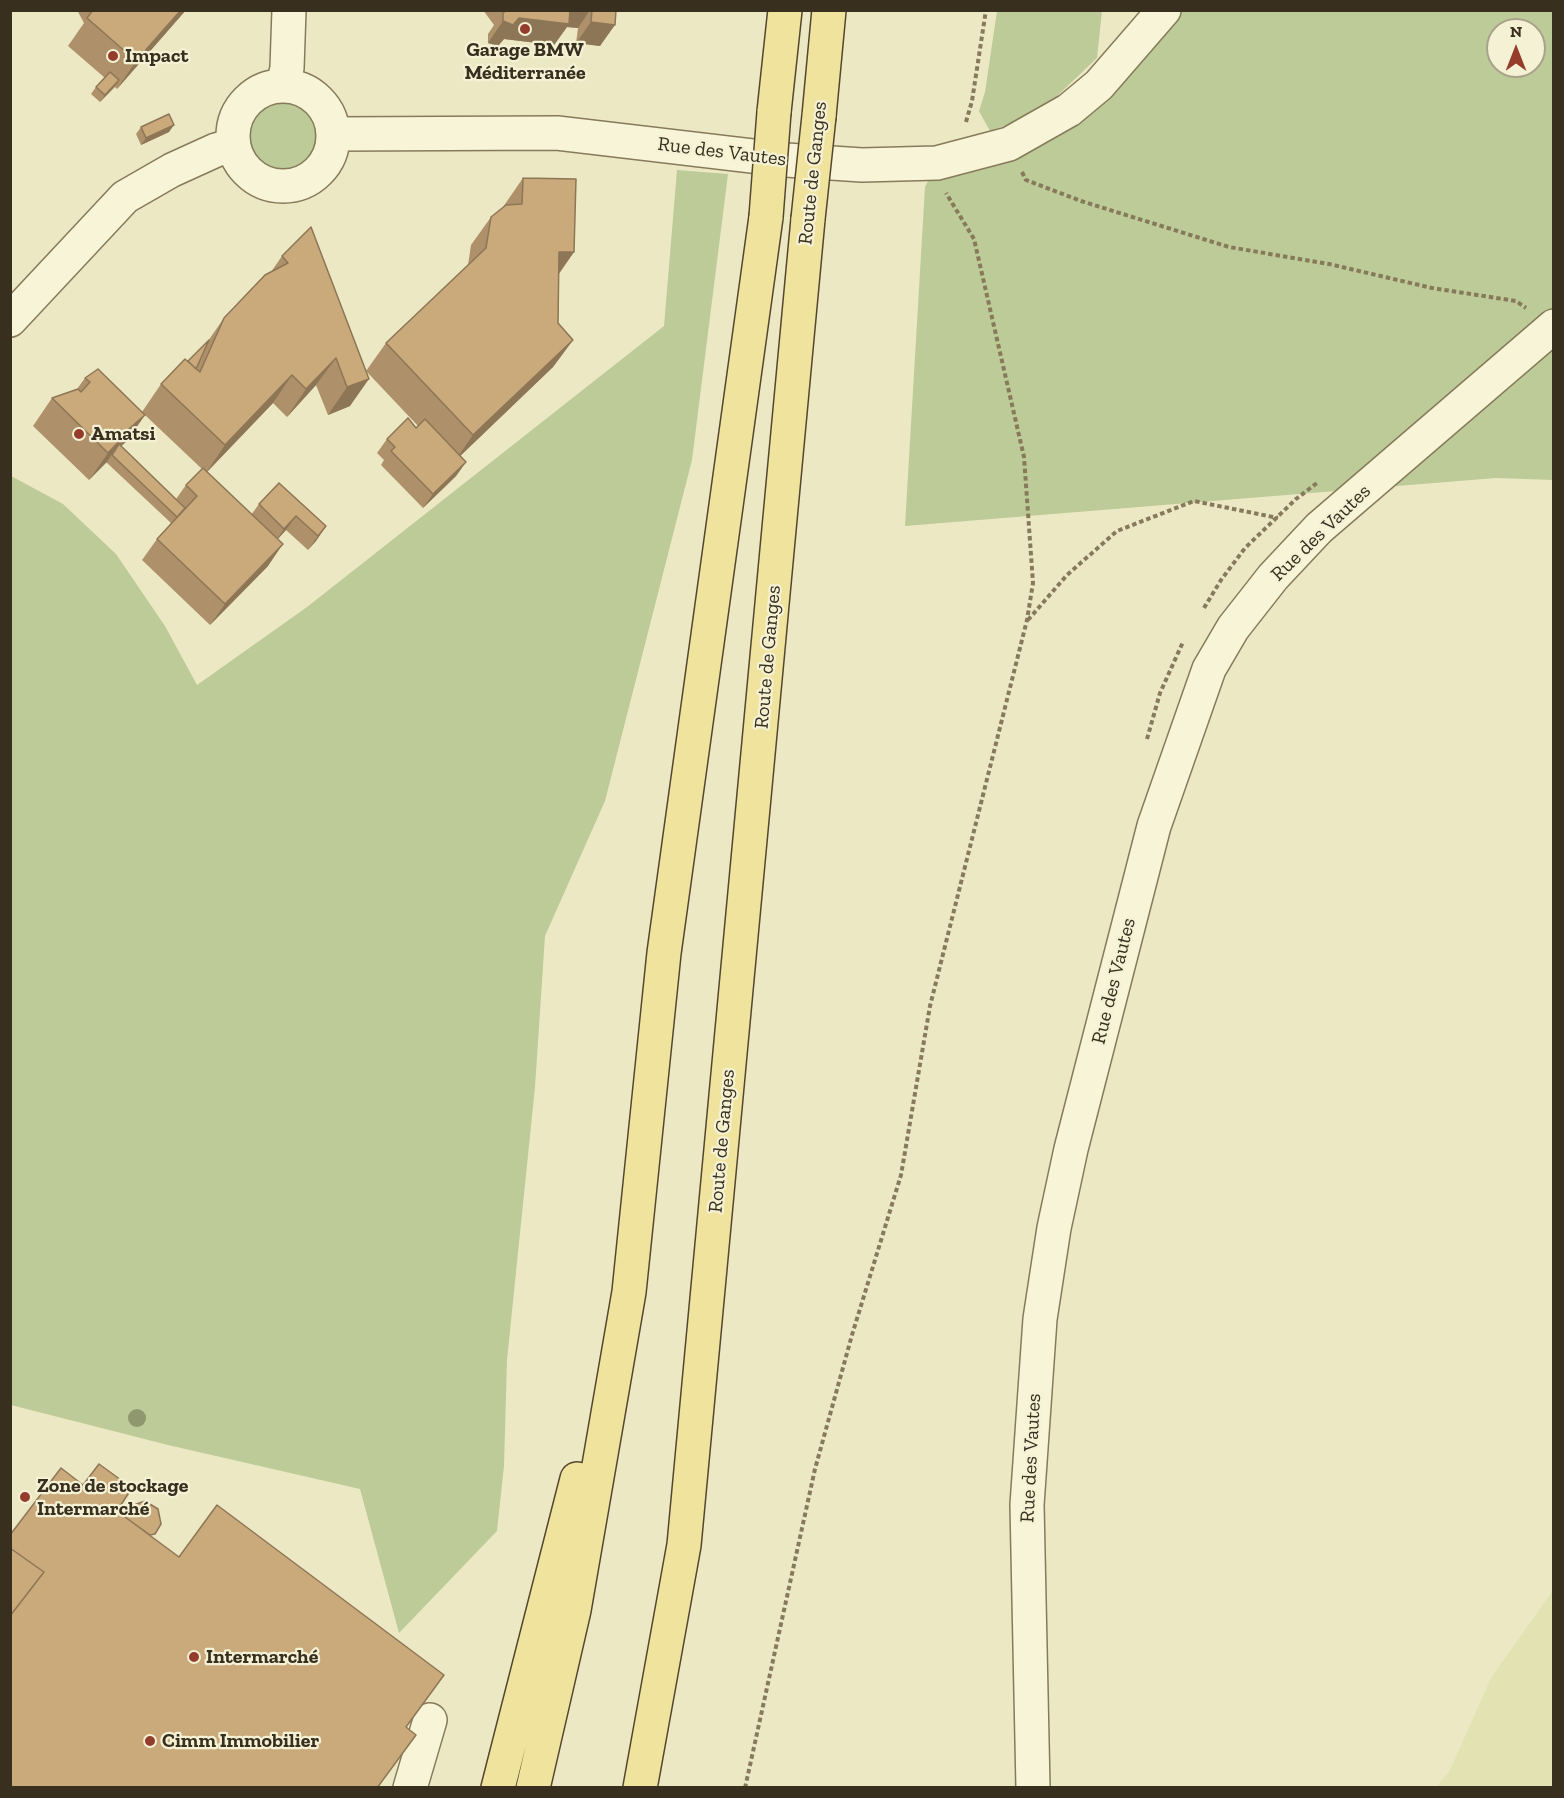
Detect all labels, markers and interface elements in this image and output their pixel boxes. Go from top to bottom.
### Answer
north arrow [1486,18,1546,78]
marker: Garage BMW Méditerranée [518,22,532,36]
text: N [1510,22,1522,41]
place label: Garage BMW Méditerranée [464,38,586,85]
place label: Impact [125,44,188,68]
marker: Impact [106,49,120,63]
street label: Route de Ganges [794,100,832,246]
street label: Rue des Vautes [656,132,788,172]
place label: Amatsi [91,422,155,446]
marker: Amatsi [72,427,86,441]
street label: Rue des Vautes [1266,479,1376,587]
street label: Route de Ganges [750,584,786,730]
street label: Rue des Vautes [1087,915,1141,1047]
street label: Route de Ganges [704,1068,740,1214]
street label: Rue des Vautes [1016,1393,1046,1523]
place label: Zone de stockage Intermarché [37,1474,188,1521]
marker: Zone de stockage Intermarché [18,1490,32,1504]
place label: Intermarché [206,1645,318,1669]
marker: Intermarché [187,1650,201,1664]
place label: Cimm Immobilier [162,1729,319,1753]
marker: Cimm Immobilier [143,1734,157,1748]

